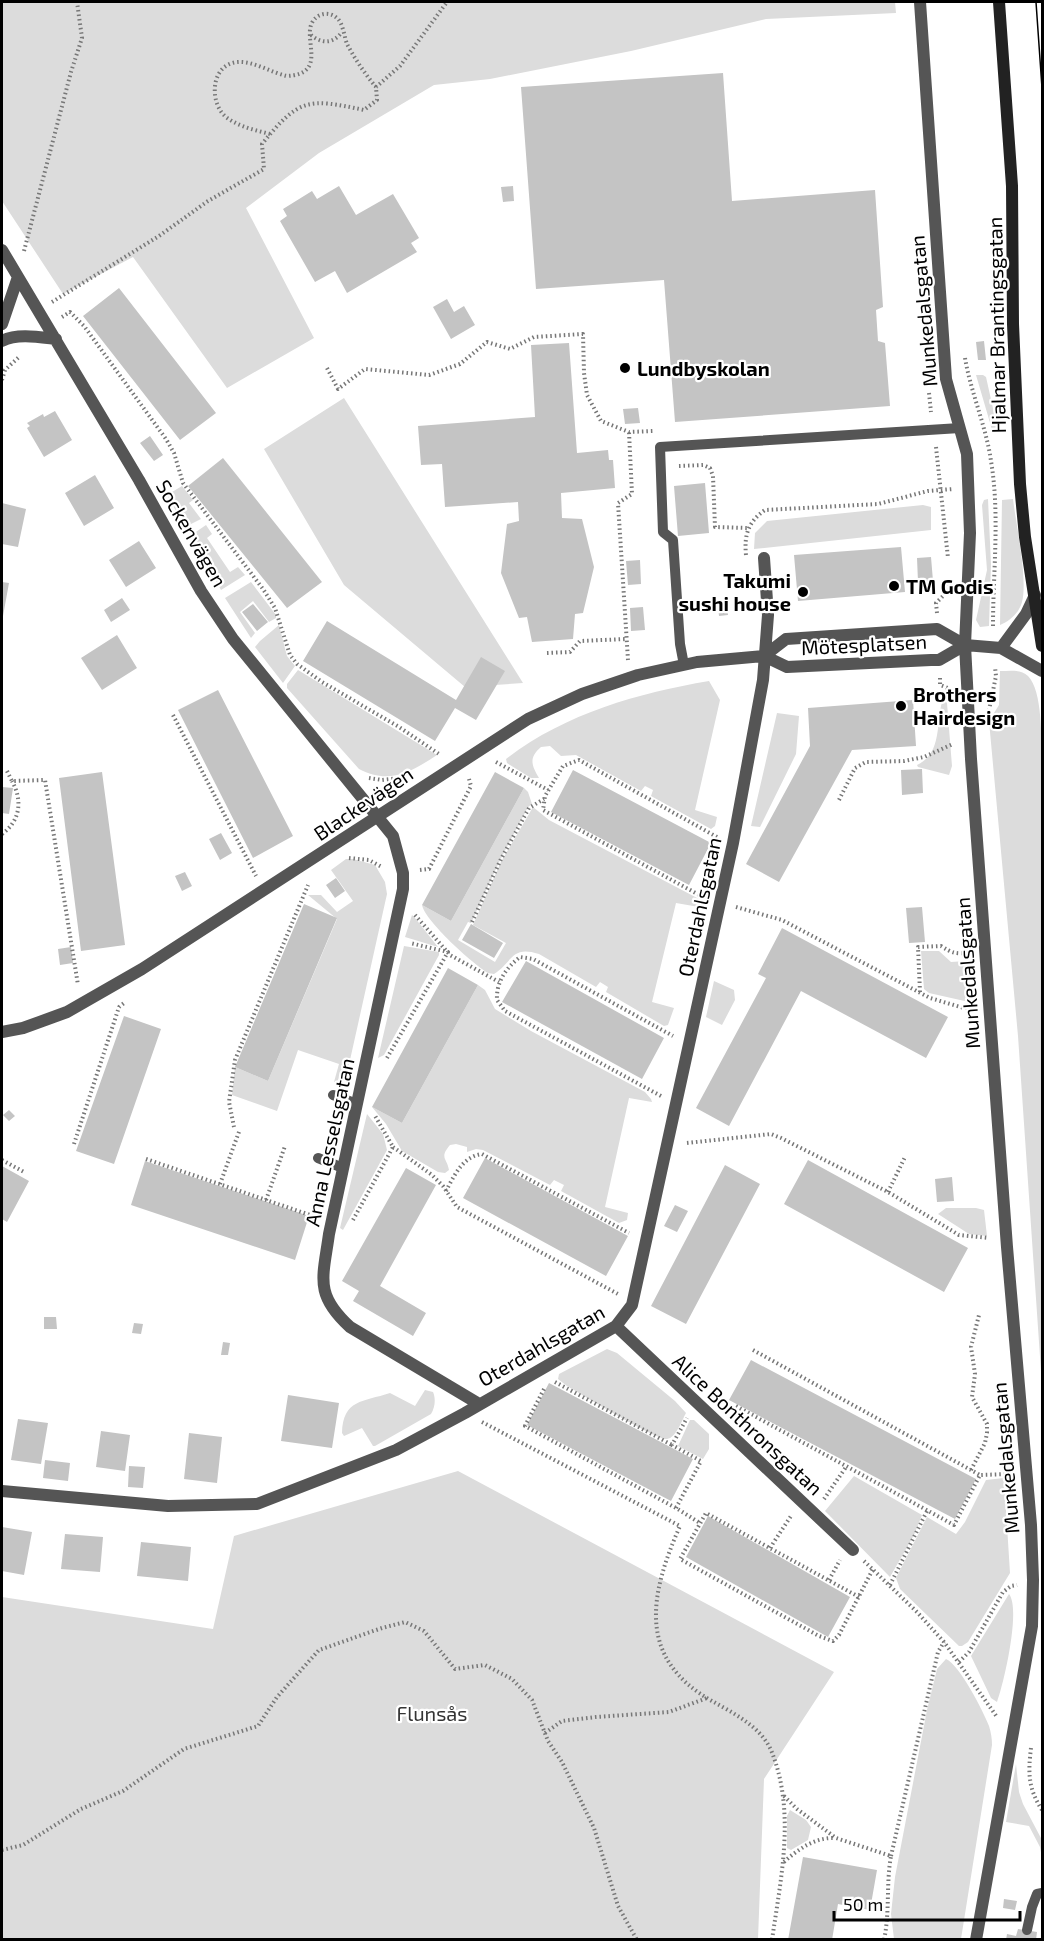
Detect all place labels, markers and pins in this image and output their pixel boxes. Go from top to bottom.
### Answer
place label: Lundbyskolan [637,356,770,381]
marker: Lundbyskolan [618,361,632,375]
place label: Takumi sushi house [678,568,791,615]
place label: TM Godis [906,574,994,598]
marker: TM Godis [887,579,901,593]
marker: Takumi sushi house [796,585,810,599]
place label: Brothers Hairdesign [913,682,1015,729]
marker: Brothers Hairdesign [894,699,908,713]

